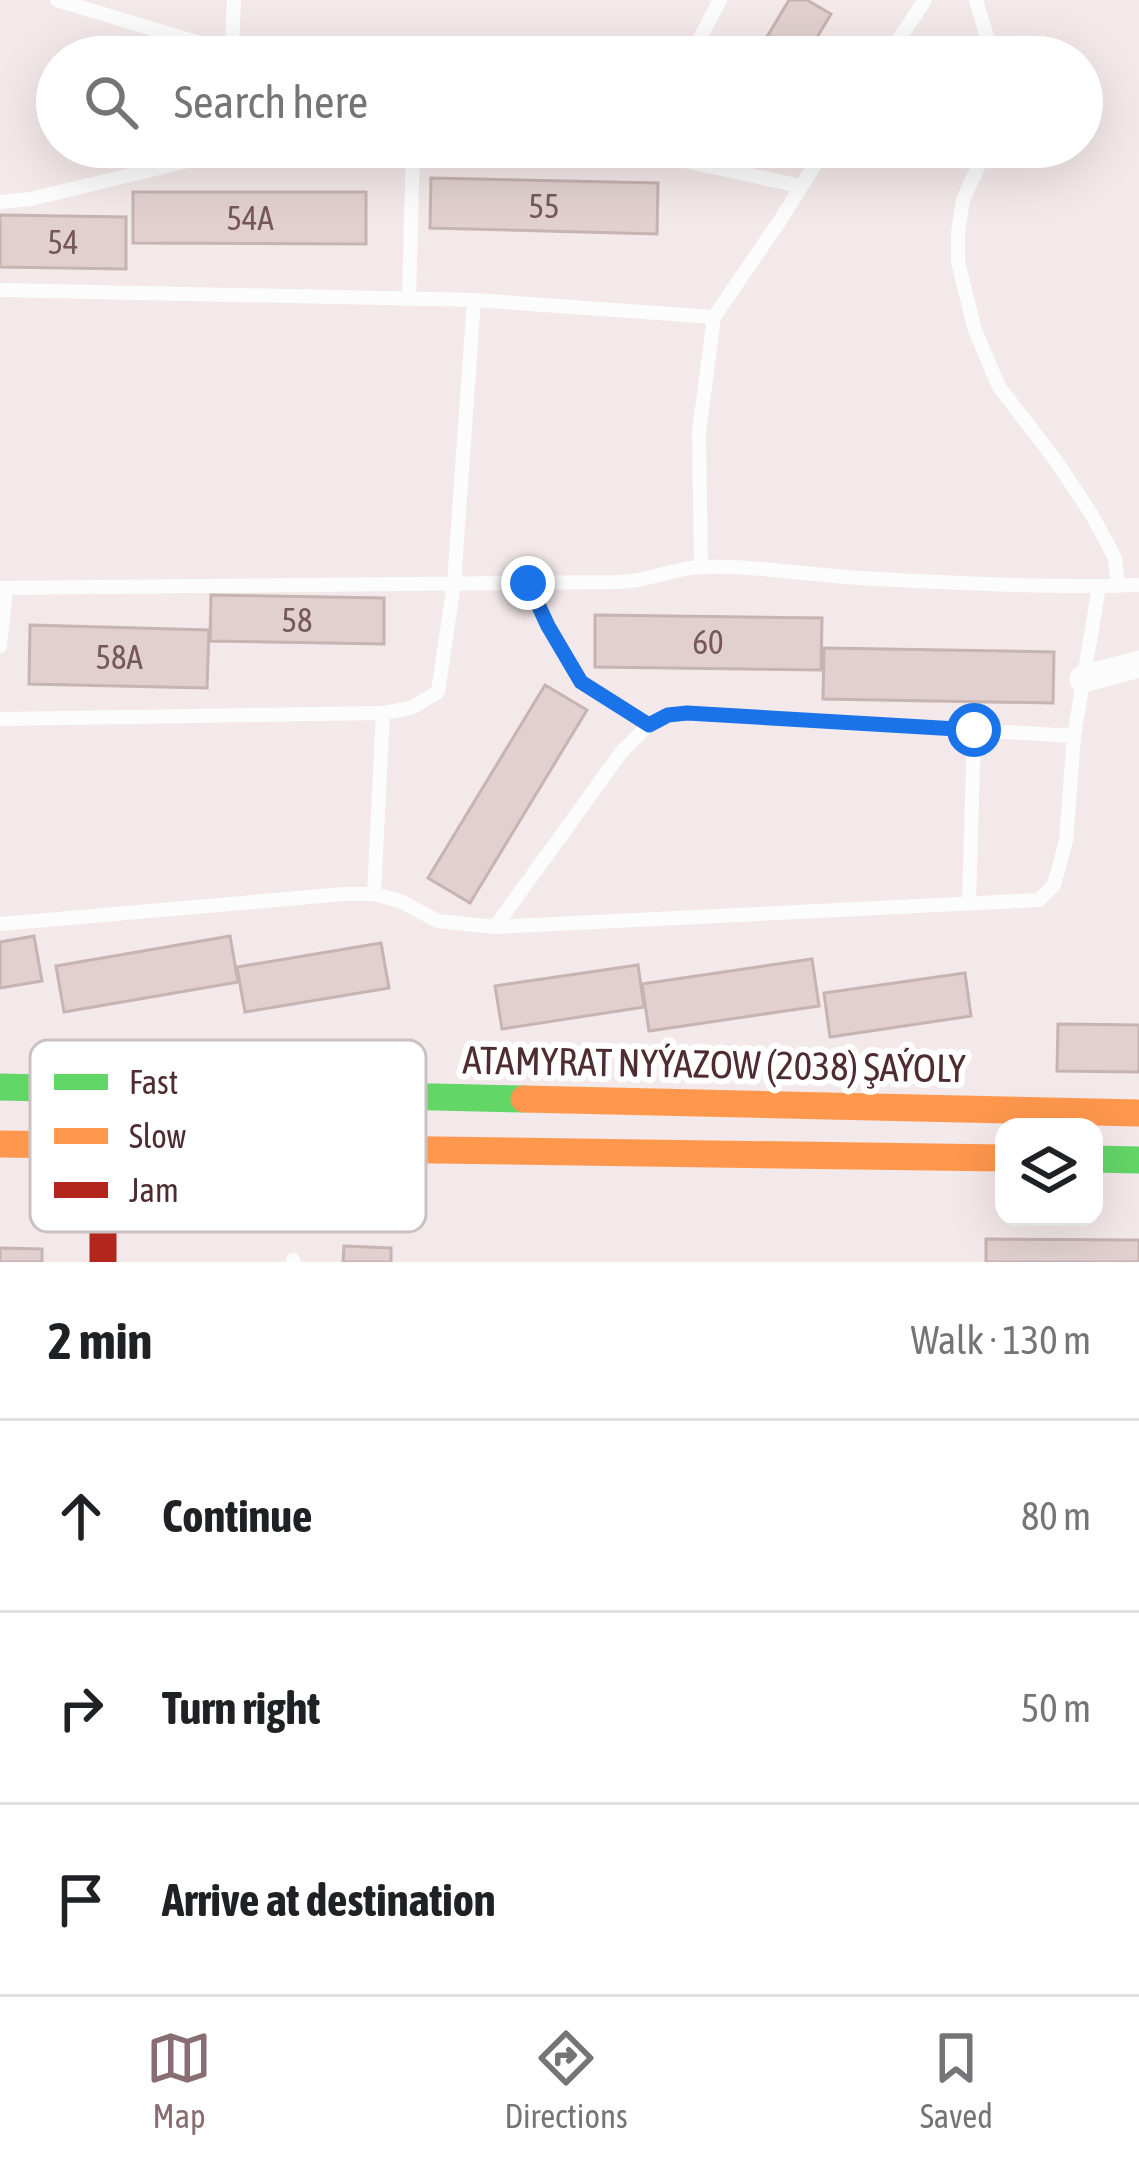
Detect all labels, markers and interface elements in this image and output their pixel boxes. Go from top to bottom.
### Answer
search box [36,36,1103,168]
icon: search [78,69,144,135]
text: Search here [174,76,368,128]
house number: 55 [528,187,560,225]
house number: 54A [226,199,274,237]
house number: 54 [47,223,79,261]
route end [501,556,555,610]
house number: 58 [281,601,313,639]
house number: 60 [692,623,724,661]
house number: 58A [95,638,143,676]
route start [947,703,1001,757]
street label: ATAMYRAT NYÝAZOW (2038) ŞAÝOLY [462,1038,967,1090]
legend [30,1040,426,1232]
text: Fast [129,1063,178,1101]
text: Slow [129,1117,186,1155]
map controls [995,1118,1103,1226]
button: layers [995,1118,1103,1226]
text: Jam [129,1171,179,1209]
text: 2 min [48,1311,152,1370]
text: Walk · 130 m [911,1318,1091,1362]
icon: ahead [48,1483,114,1549]
text: Continue [162,1490,313,1542]
text: 80 m [1021,1494,1091,1538]
icon: right [48,1675,114,1741]
text: Turn right [162,1682,320,1734]
text: 50 m [1021,1686,1091,1730]
icon: arrive [48,1867,114,1933]
text: Arrive at destination [162,1874,496,1926]
tab: Map [146,2025,212,2135]
tab: Directions [504,2025,628,2135]
tab: Saved [920,2025,993,2135]

